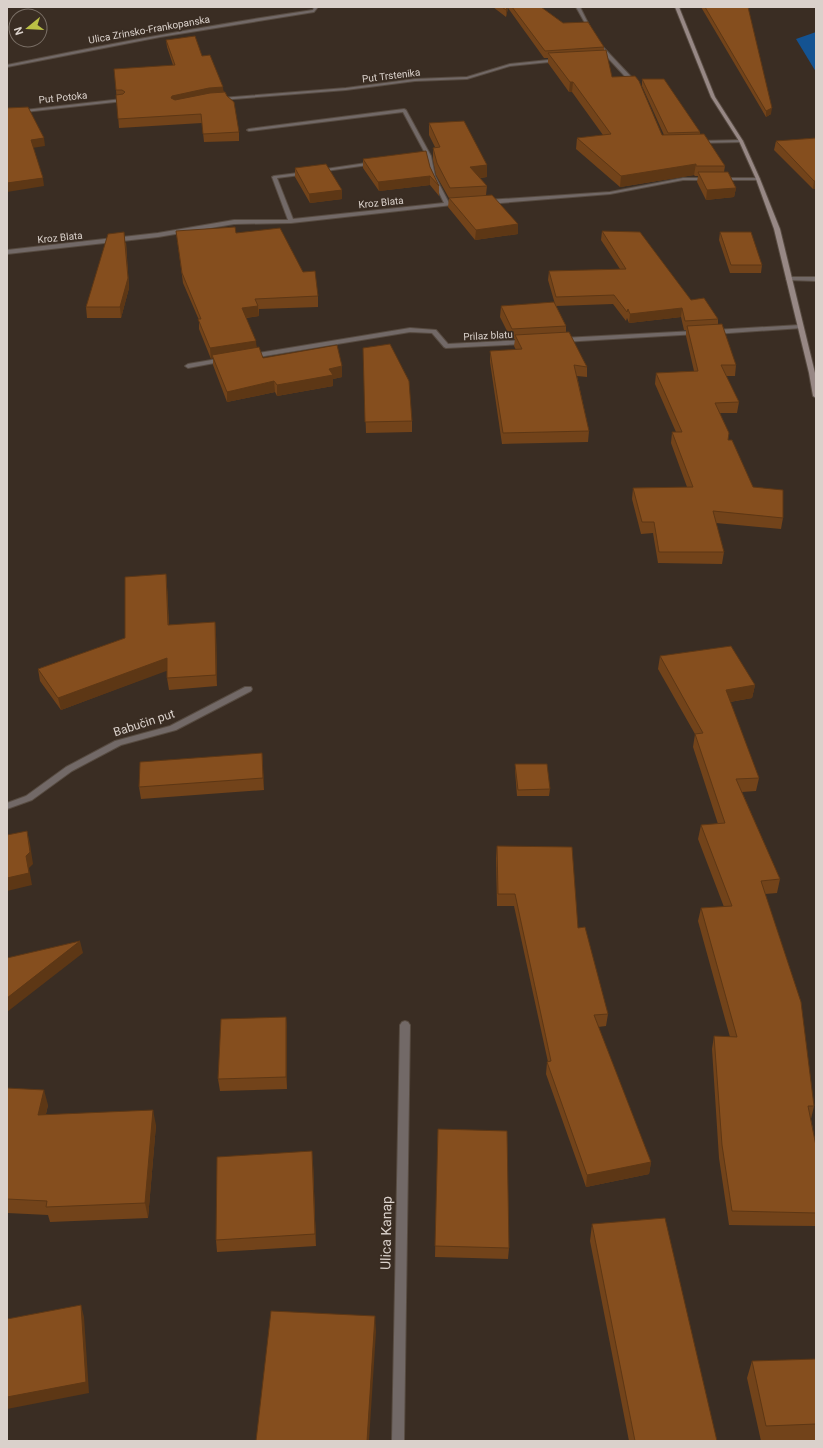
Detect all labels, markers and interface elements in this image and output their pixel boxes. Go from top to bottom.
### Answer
north arrow [8,8,48,48]
street label: Ulica Zrinsko-Frankopanska [88,13,211,46]
text: N [12,25,26,37]
street label: Put Trstenika [361,66,421,85]
street label: Put Potoka [38,89,88,106]
street label: Kroz Blata [358,195,404,210]
street label: Kroz Blata [37,230,83,245]
street label: Prilaz blatu [463,329,513,342]
street label: Babučin put [112,707,176,739]
street label: Ulica Kanap [377,1196,395,1270]

